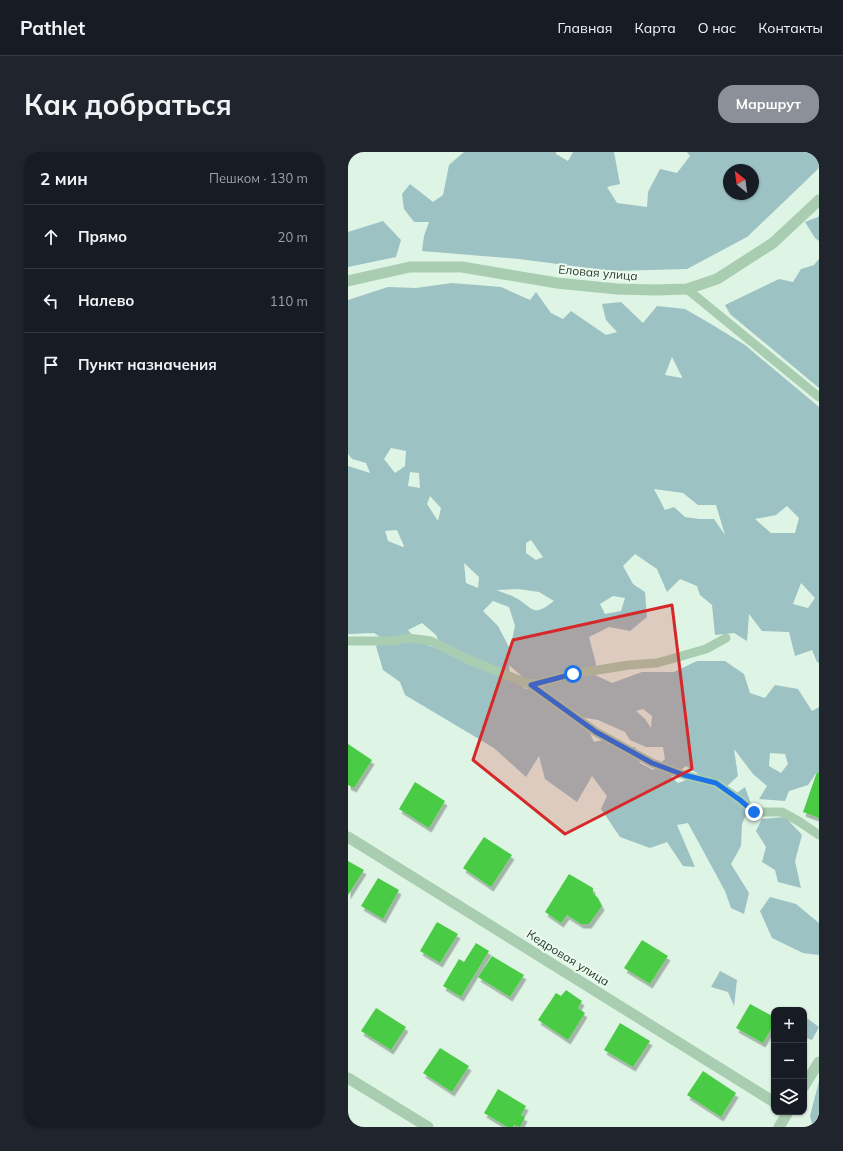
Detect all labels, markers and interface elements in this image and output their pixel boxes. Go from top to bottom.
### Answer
text: Pathlet [20,16,85,40]
text: Главная [558,19,613,37]
text: Карта [635,19,676,37]
text: О нас [698,19,736,37]
text: Контакты [758,19,823,37]
button: Маршрут [718,85,819,123]
text: Как добраться [24,87,232,122]
north arrow [723,164,759,200]
text: 2 мин [40,168,88,189]
text: Пешком · 130 m [209,170,308,186]
icon: ahead [40,226,62,248]
text: Прямо [78,227,127,246]
text: 20 m [278,229,308,245]
street label: Еловая улица [558,262,638,283]
icon: left [40,290,62,312]
text: Налево [78,291,134,310]
text: 110 m [270,293,308,309]
icon: arrive [40,354,62,376]
text: Пункт назначения [78,355,217,374]
route start [564,665,582,683]
route end [745,803,763,821]
street label: Кедровая улица [524,926,612,989]
map controls [771,1007,807,1115]
button: + [771,1007,807,1043]
button: − [771,1043,807,1079]
button: layers [771,1079,807,1115]

